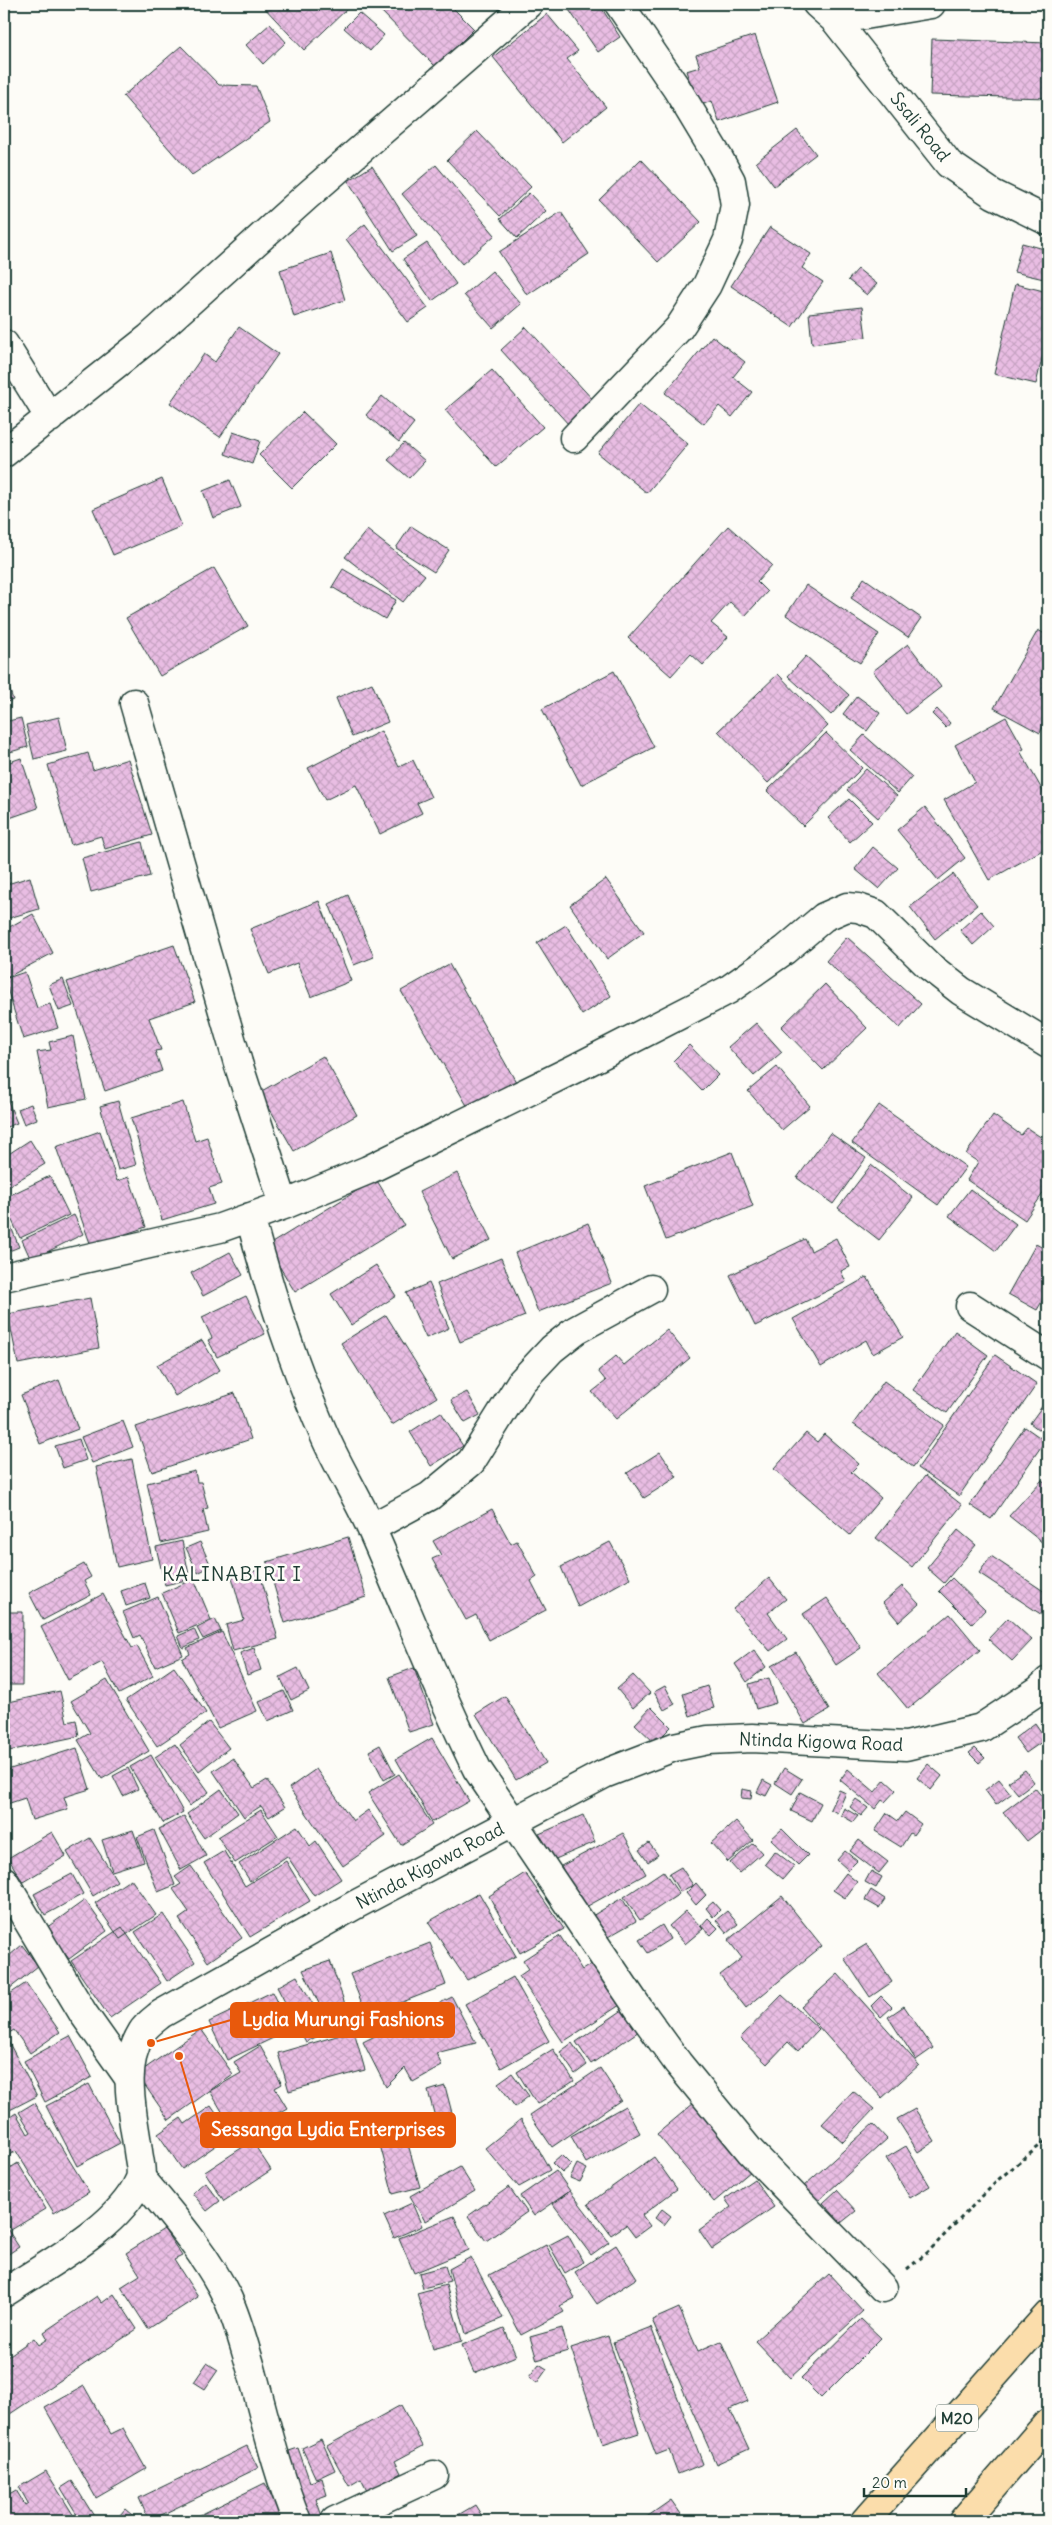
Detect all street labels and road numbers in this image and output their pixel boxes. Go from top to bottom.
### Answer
street label: Ssali Road [885,87,956,167]
street label: Ntinda Kigowa Road [739,1727,904,1756]
street label: Ntinda Kigowa Road [352,1817,508,1914]
road number: M20 [936,2404,978,2432]

